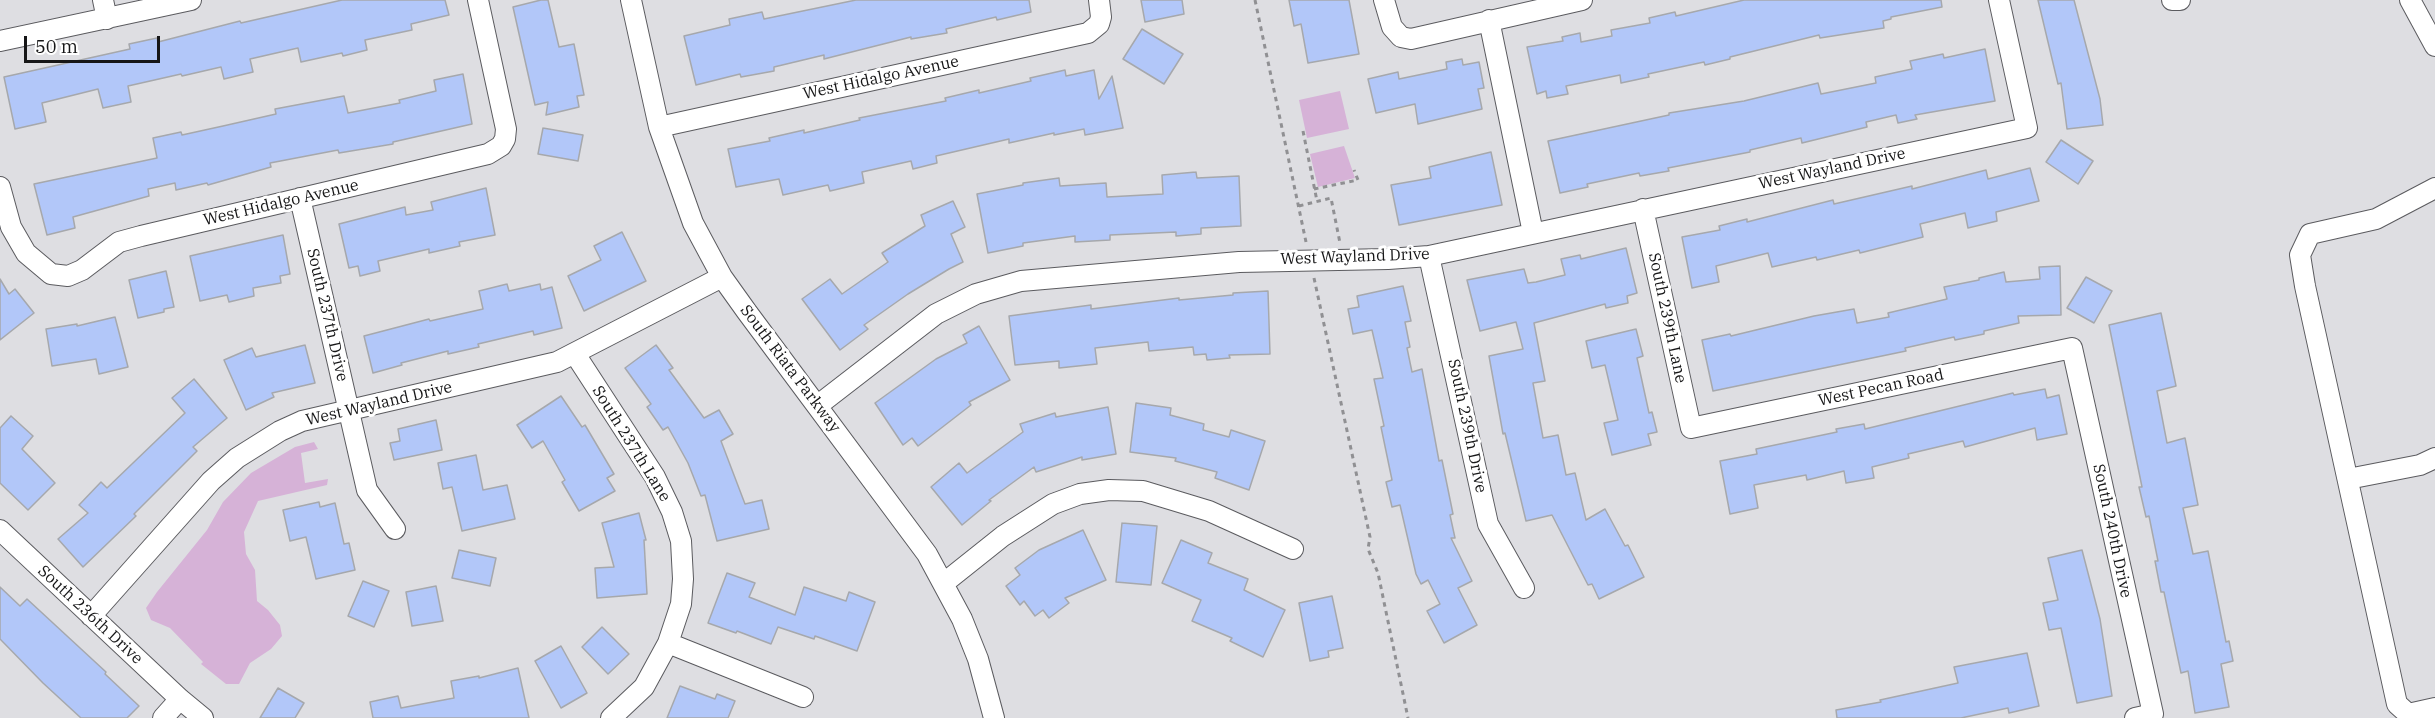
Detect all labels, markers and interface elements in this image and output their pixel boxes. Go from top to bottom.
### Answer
scale bar [27,24,164,62]
text: 50 m [35,35,78,58]
street label: West Hidalgo Avenue [801,52,961,104]
street label: West Wayland Drive [1757,144,1907,194]
street label: West Hidalgo Avenue [201,176,361,230]
street label: West Wayland Drive [1280,245,1430,269]
street label: South 237th Drive [302,246,352,384]
street label: South 239th Lane [1644,251,1690,385]
street label: South Riata Parkway [736,302,844,436]
street label: South 239th Drive [1443,357,1491,495]
street label: West Pecan Road [1817,365,1945,411]
street label: West Wayland Drive [304,378,454,430]
street label: South 237th Lane [588,383,674,505]
street label: South 240th Drive [2088,462,2136,600]
street label: South 236th Drive [34,562,146,668]

